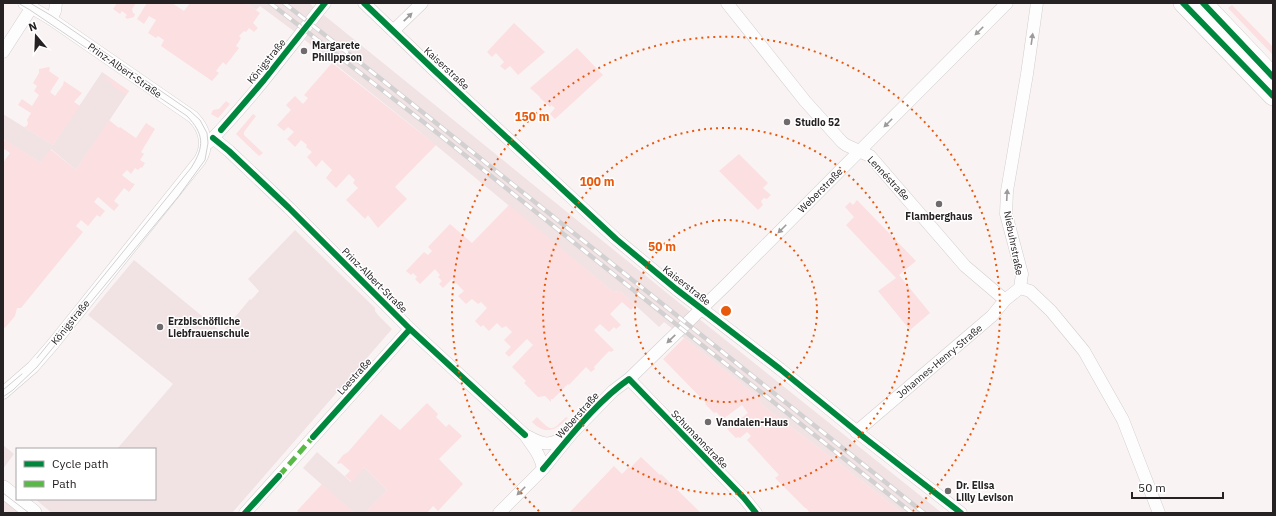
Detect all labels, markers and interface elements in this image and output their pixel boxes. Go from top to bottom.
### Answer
one-way arrow [403,12,413,22]
north arrow [16,16,56,56]
text: N [27,19,39,34]
one-way arrow [974,26,984,36]
one-way arrow [1029,33,1035,45]
street label: Königstraße [244,36,289,87]
place label: Margarete Philippson [312,39,362,64]
street label: Prinz-Albert-Straße [85,40,165,101]
street label: Kaiserstraße [421,44,472,93]
marker: Margarete Philippson [299,46,309,56]
text: 150 m [514,109,550,124]
place label: Studio 52 [795,116,840,129]
marker: Studio 52 [782,117,792,127]
one-way arrow [883,118,893,127]
street label: Lennéstraße [865,153,913,204]
street label: Weberstraße [795,165,846,216]
text: 100 m [579,174,615,189]
one-way arrow [1003,189,1010,201]
marker: Flamberghaus [934,199,944,209]
place label: Flamberghaus [905,210,973,223]
street label: Niebuhrstraße [1001,210,1026,277]
one-way arrow [777,224,787,234]
text: 50 m [648,239,676,254]
street label: Prinz-Albert-Straße [339,245,411,316]
street label: Kaiserstraße [660,263,714,308]
street label: Königstraße [48,297,93,348]
centre of rings [719,304,733,318]
place label: Erzbischöfliche Liebfrauenschule [168,315,250,340]
street label: Johannes-Henry-Straße [894,321,985,401]
marker: Erzbischöfliche Liebfrauenschule [155,322,165,332]
one-way arrow [666,334,676,344]
street label: Loestraße [334,355,375,397]
street label: Weberstraße [553,389,602,441]
street label: Schumannstraße [668,407,731,472]
place label: Vandalen-Haus [716,416,788,429]
marker: Vandalen-Haus [703,417,713,427]
legend [16,448,156,500]
text: Cycle path [52,456,109,471]
scale bar [1132,474,1223,500]
text: Path [52,476,77,491]
place label: Dr. Elisa Lilly Levison [956,479,1013,504]
text: 50 m [1138,480,1166,495]
one-way arrow [516,486,526,496]
marker: Dr. Elisa Lilly Levison [943,486,953,496]

